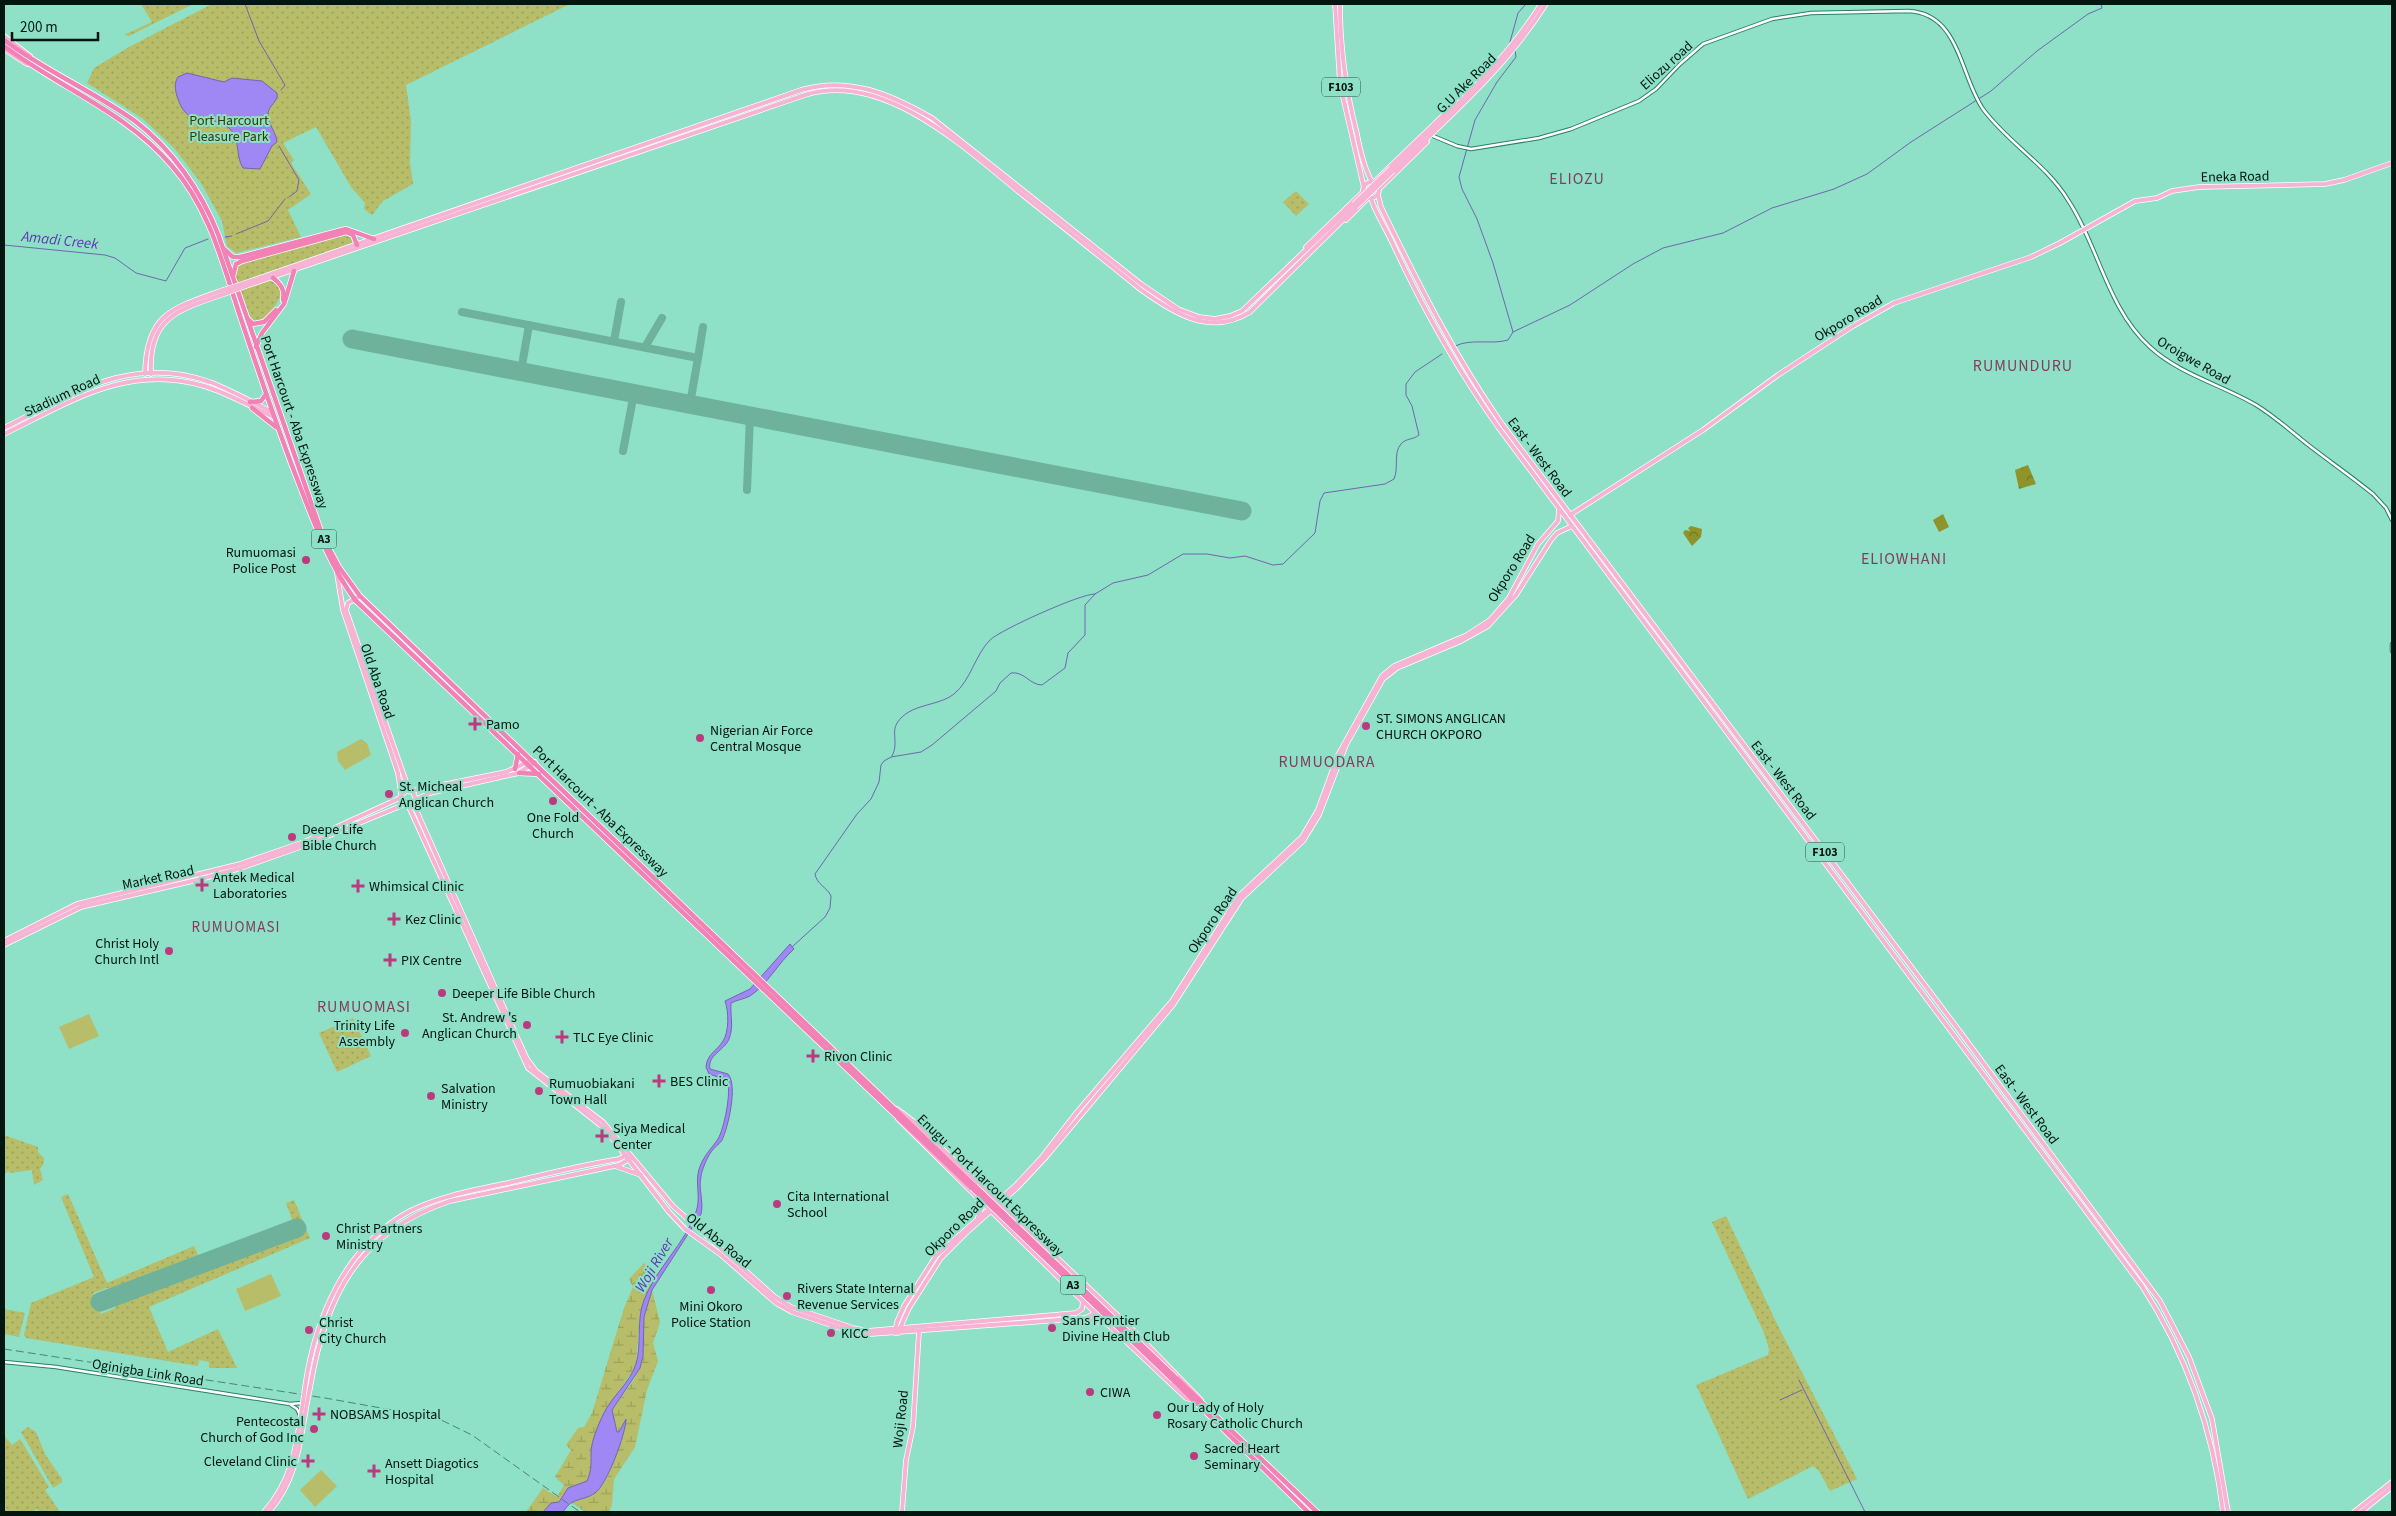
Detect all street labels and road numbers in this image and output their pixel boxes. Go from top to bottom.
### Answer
street label: Eliozu road [1636,37,1698,95]
street label: G.U Ake Road [1432,49,1501,118]
road number: F103 [1322,77,1360,96]
street label: Eneka Road [2201,166,2270,188]
street label: Okporo Road [1810,291,1887,347]
street label: Oroigwe Road [2153,332,2234,390]
street label: Port Harcourt - Aba Expressway [255,333,333,512]
street label: Stadium Road [21,370,104,422]
street label: East - West Road [1502,413,1576,502]
road number: A3 [312,530,336,548]
street label: Okporo Road [1483,531,1541,606]
street label: Old Aba Road [355,641,399,722]
street label: East - West Road [1746,737,1821,825]
street label: Port Harcourt - Aba Expressway [528,741,673,883]
road number: F103 [1806,842,1844,862]
street label: Market Road [120,861,196,895]
street label: Okporo Road [1183,883,1243,958]
street label: East - West Road [1989,1060,2063,1149]
street label: Enugu - Port Harcourt Expressway [912,1110,1069,1262]
street label: Okporo Road [920,1194,989,1262]
street label: Old Aba Road [682,1208,755,1273]
road number: A3 [1060,1276,1086,1294]
street label: Oginigba Link Road [90,1354,205,1392]
street label: Woji Road [888,1389,914,1449]

